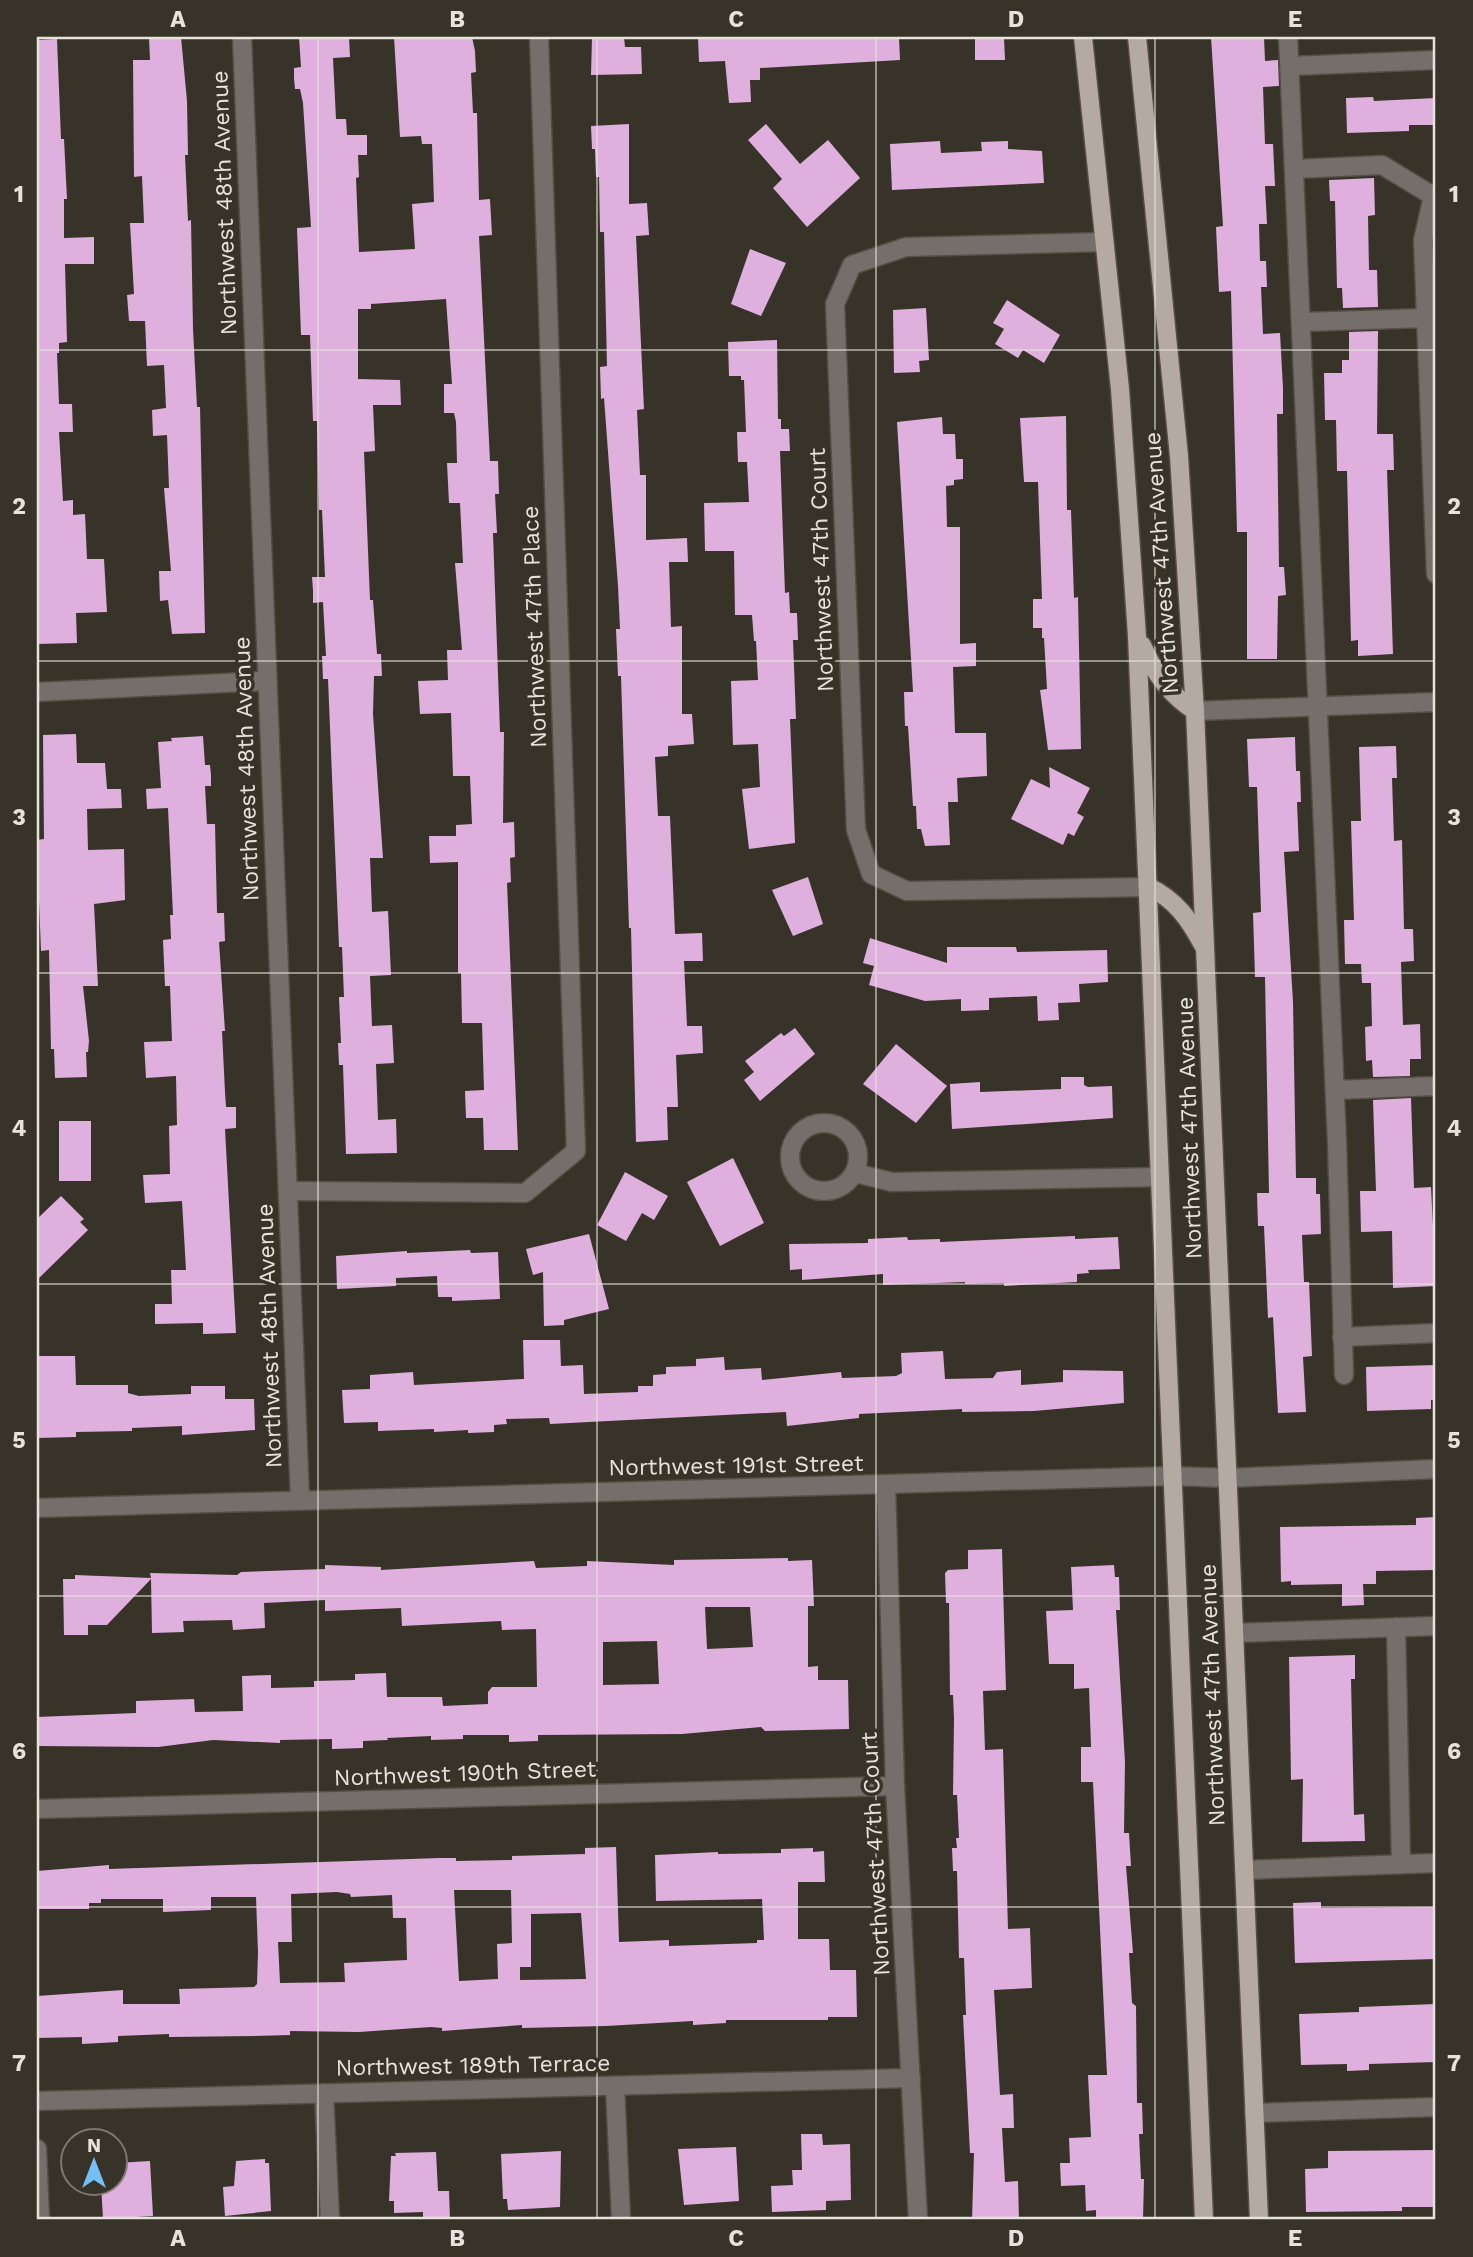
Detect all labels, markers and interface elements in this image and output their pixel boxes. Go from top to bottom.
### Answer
text: A [170,6,186,33]
text: B [449,6,465,33]
text: C [728,6,744,33]
text: D [1008,6,1024,33]
text: E [1288,6,1302,33]
street label: Northwest 48th Avenue [206,70,243,336]
text: 1 [14,181,24,208]
text: 1 [1449,181,1459,208]
street label: Northwest 47th Avenue [1139,431,1184,695]
street label: Northwest 47th Court [804,447,839,693]
text: 2 [12,493,26,520]
text: 2 [1447,493,1461,520]
street label: Northwest 47th Place [517,505,552,749]
street label: Northwest 48th Avenue [228,636,265,902]
text: 3 [12,804,26,831]
text: 3 [1447,804,1461,831]
street label: Northwest 47th Avenue [1171,996,1208,1260]
text: 4 [12,1115,27,1142]
text: 4 [1447,1115,1462,1142]
street label: Northwest 48th Avenue [251,1203,288,1469]
text: 5 [12,1427,26,1454]
text: 5 [1447,1427,1461,1454]
street label: Northwest 191st Street [608,1450,864,1481]
street label: Northwest 47th Avenue [1194,1563,1231,1827]
street label: Northwest 47th Court [856,1731,895,1977]
text: 6 [12,1738,26,1765]
text: 6 [1447,1738,1461,1765]
street label: Northwest 190th Street [333,1755,597,1792]
text: 7 [12,2050,26,2077]
street label: Northwest 189th Terrace [335,2050,611,2081]
text: 7 [1447,2050,1461,2077]
north arrow [60,2128,130,2198]
text: N [87,2134,101,2157]
text: A [170,2225,186,2252]
text: B [449,2225,465,2252]
text: C [728,2225,744,2252]
text: D [1008,2225,1024,2252]
text: E [1288,2225,1302,2252]

